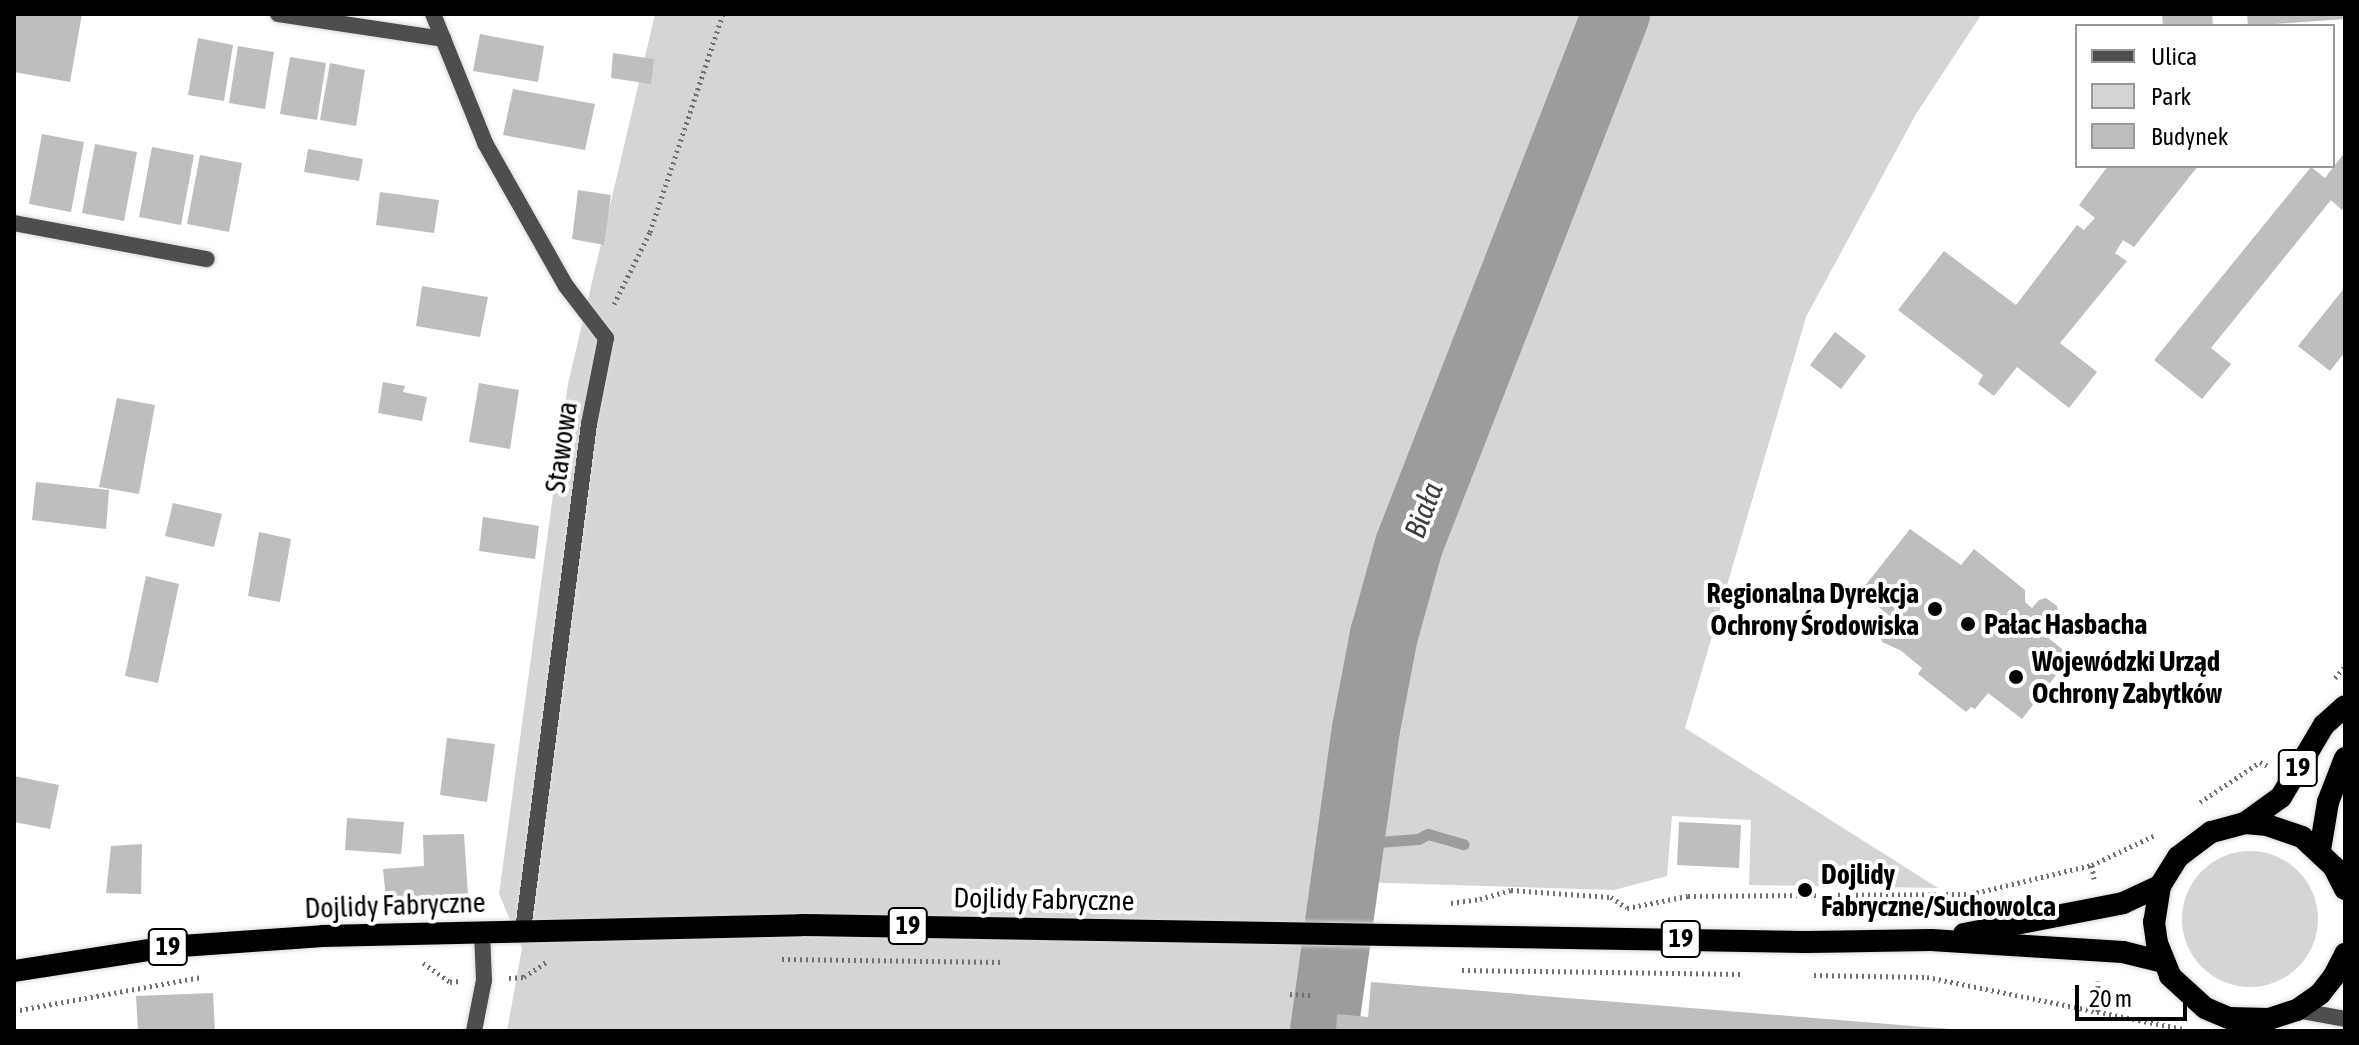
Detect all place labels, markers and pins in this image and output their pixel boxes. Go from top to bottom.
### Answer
place label: Regionalna Dyrekcja Ochrony Środowiska [1706,576,1919,642]
marker: Regionalna Dyrekcja Ochrony Środowiska [1926,600,1944,618]
place label: Pałac Hasbacha [1984,607,2147,641]
marker: Pałac Hasbacha [1959,615,1977,633]
place label: Wojewódzki Urząd Ochrony Zabytków [2032,644,2222,710]
marker: Wojewódzki Urząd Ochrony Zabytków [2007,668,2025,686]
place label: Dojlidy Fabryczne/Suchowolca [1821,857,2056,923]
marker: Dojlidy Fabryczne/Suchowolca [1796,881,1814,899]

